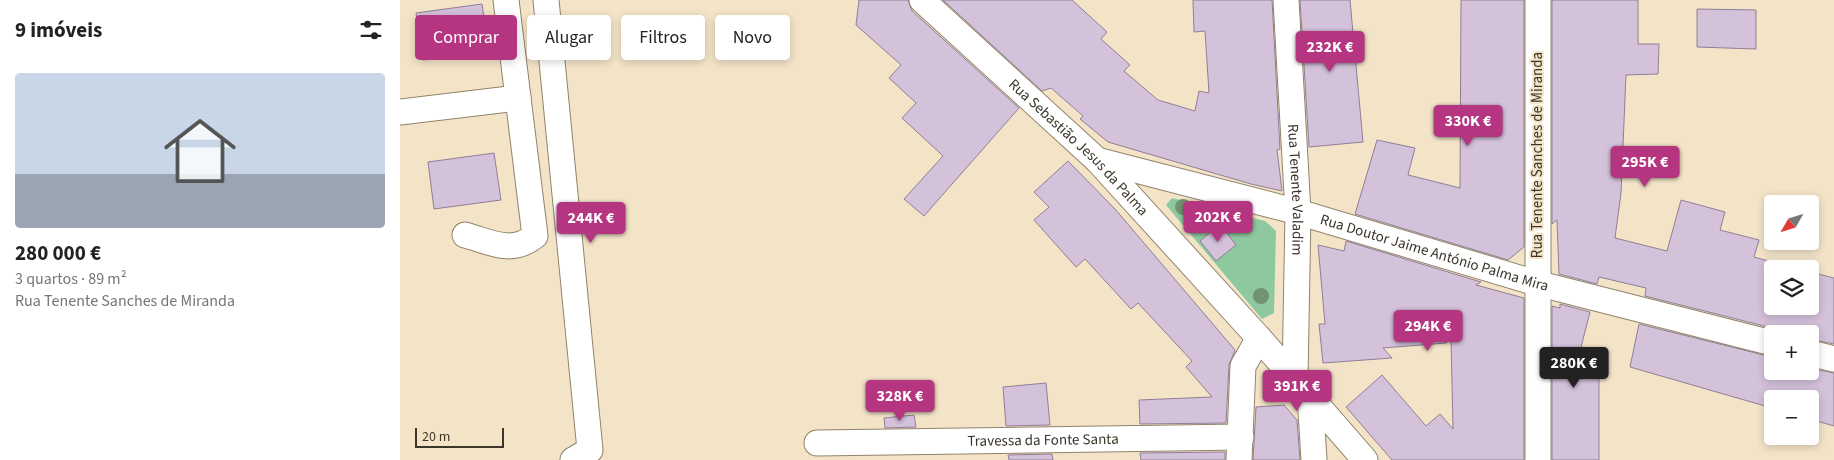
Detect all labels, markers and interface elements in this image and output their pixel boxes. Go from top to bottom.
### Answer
text: 9 imóveis [15,15,102,45]
chip: Comprar [415,15,517,60]
chip: Alugar [527,15,611,60]
chip: Filtros [621,15,705,60]
chip: Novo [715,15,790,60]
icon: filters [357,16,385,44]
pin: 232K € [1289,30,1371,73]
text: 232K € [1307,36,1353,58]
street label: Rua Tenente Sanches de Miranda [1527,52,1548,258]
street label: Rua Sebastião Jesus da Palma [1004,74,1153,220]
pin: 330K € [1427,104,1509,147]
icon: home [155,106,245,196]
text: 330K € [1445,110,1491,132]
street label: Rua Tenente Valadim [1283,123,1309,256]
pin: 295K € [1604,146,1686,188]
text: 295K € [1622,151,1668,173]
north arrow [1764,195,1819,250]
map controls [1764,195,1819,445]
pin: 202K € [1177,200,1259,243]
pin: 244K € [550,202,632,244]
text: 202K € [1195,206,1241,228]
text: 244K € [568,207,614,229]
street label: Rua Doutor Jaime António Palma Mira [1318,209,1551,296]
text: 280 000 € [15,238,101,268]
button: layers [1764,260,1819,315]
text: 3 quartos · 89 m² [15,268,127,290]
text: Rua Tenente Sanches de Miranda [15,290,235,312]
pin: 294K € [1387,310,1469,352]
text: 294K € [1405,315,1451,337]
button: + [1764,325,1819,380]
pin: 280K € [1533,346,1615,389]
text: 280K € [1551,352,1597,374]
pin: 391K € [1256,370,1338,412]
text: 391K € [1274,375,1320,397]
pin: 328K € [859,380,941,422]
text: 328K € [877,385,923,407]
button: − [1764,390,1819,445]
scale bar [415,425,504,448]
text: 20 m [422,427,450,447]
street label: Travessa da Fonte Santa [967,428,1119,451]

